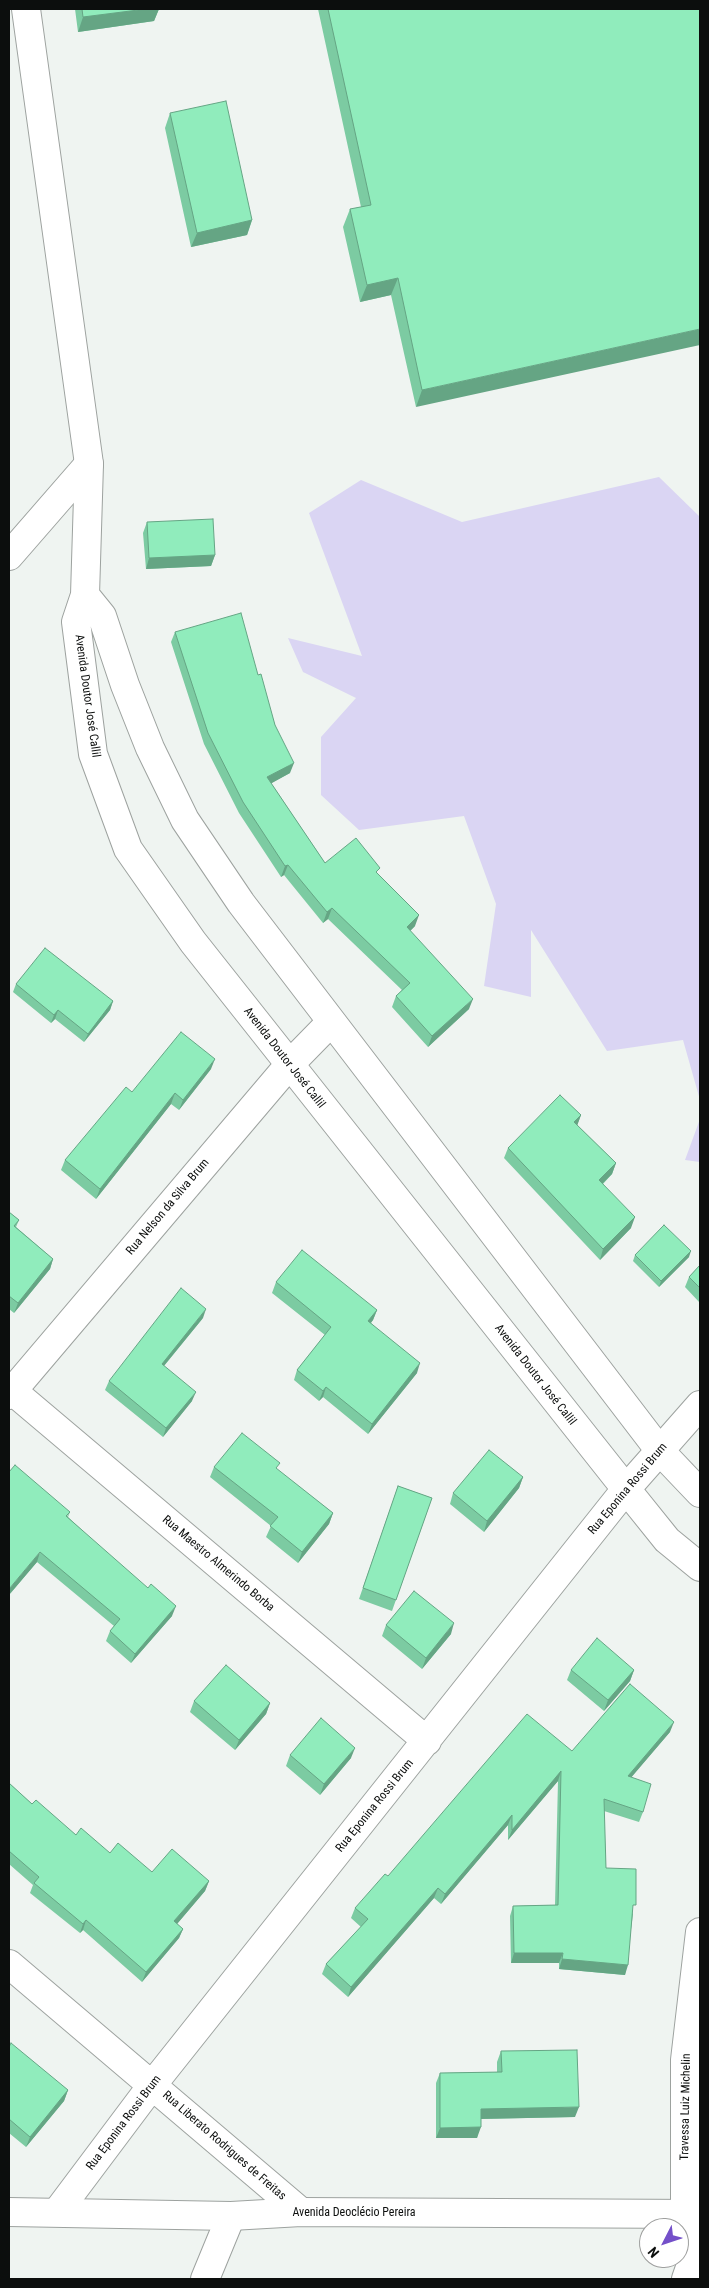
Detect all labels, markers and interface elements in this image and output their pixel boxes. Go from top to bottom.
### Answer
street label: Avenida Doutor José Callil [71,634,103,758]
street label: Avenida Doutor José Callil [240,1005,328,1111]
street label: Rua Nelson da Silva Brum [123,1156,213,1258]
street label: Avenida Doutor José Callil [491,1322,579,1428]
street label: Rua Eponina Rossi Brum [585,1440,671,1538]
street label: Rua Maestro Almerindo Borba [159,1513,277,1615]
street label: Rua Eponina Rossi Brum [333,1757,417,1855]
street label: Travessa Luiz Michelin [678,2053,694,2161]
street label: Rua Eponina Rossi Brum [84,2073,164,2173]
street label: Rua Liberato Rodrigues de Freitas [159,2088,289,2204]
street label: Avenida Deoclécio Pereira [292,2206,416,2220]
north arrow [639,2218,689,2268]
text: N [645,2244,662,2261]

